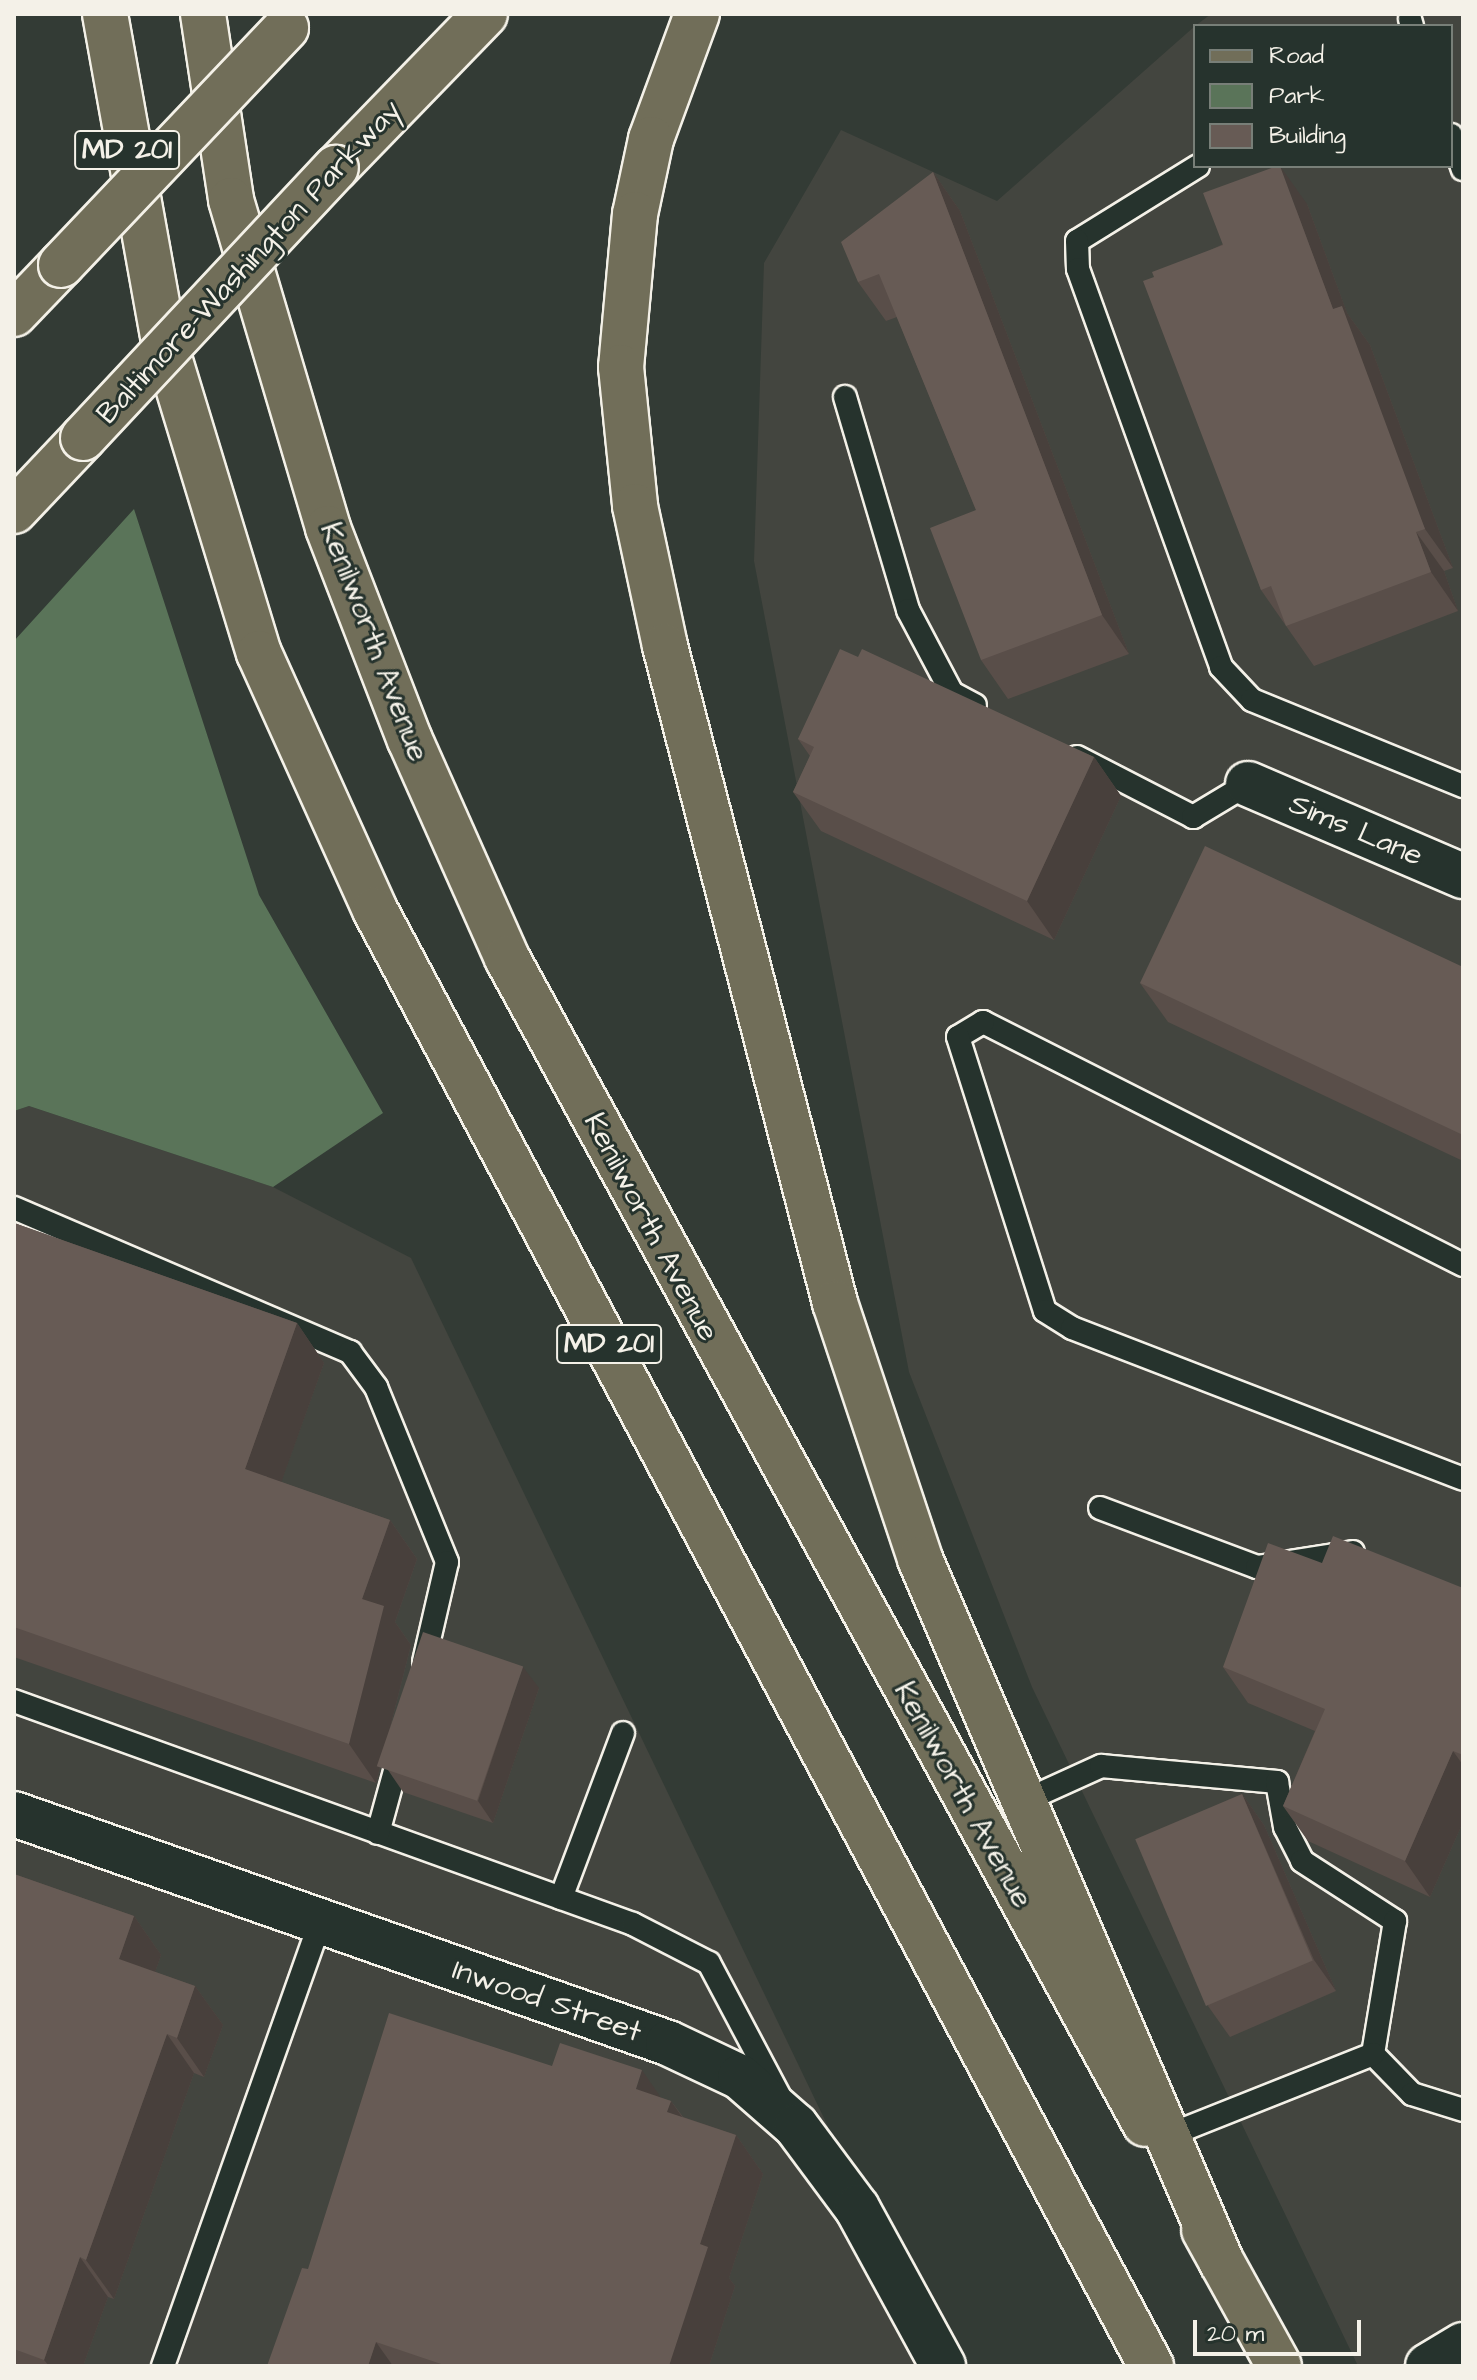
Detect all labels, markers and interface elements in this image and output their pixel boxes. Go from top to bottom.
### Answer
legend [1193,24,1453,168]
text: Road [1269,39,1324,73]
text: Park [1269,79,1325,113]
street label: Baltimore-Washington Parkway [89,92,409,432]
text: Building [1269,119,1346,153]
road number: MD 201 [73,126,181,174]
street label: Kenilworth Avenue [312,518,436,766]
street label: Sims Lane [1284,786,1428,874]
street label: Kenilworth Avenue [576,1107,726,1347]
road number: MD 201 [555,1320,663,1368]
street label: Kenilworth Avenue [886,1676,1040,1914]
street label: Inwood Street [448,1952,646,2050]
scale bar [1197,2304,1365,2354]
text: 20 m [1207,2317,1264,2351]

